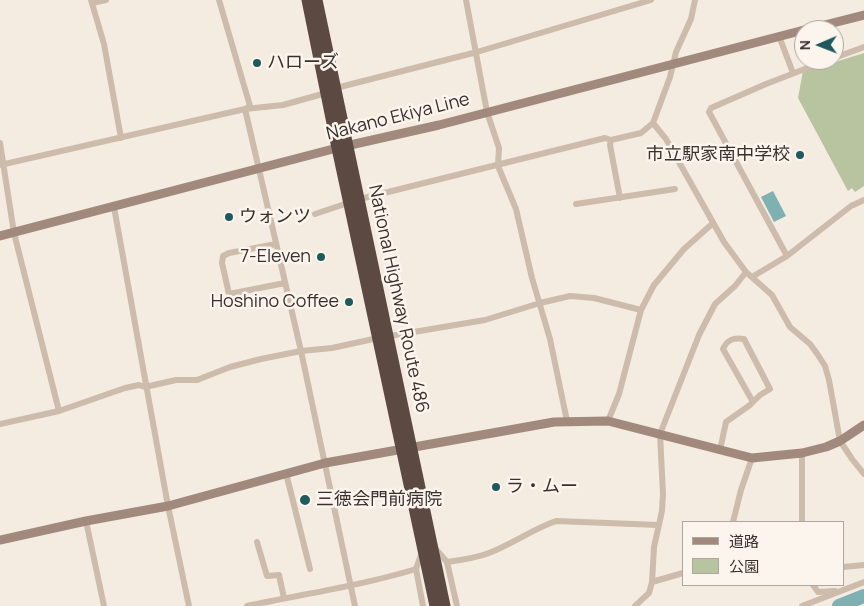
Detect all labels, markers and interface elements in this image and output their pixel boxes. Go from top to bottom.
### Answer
north arrow [794,20,844,70]
text: N [795,40,814,50]
place label: ハローズ [267,52,339,74]
marker: ハローズ [251,57,263,69]
street label: Nakano Ekiya Line [324,89,472,145]
place label: 市立駅家南中学校 [646,144,790,166]
marker: 市立駅家南中学校 [794,149,806,161]
street label: National Highway Route 486 [363,183,433,415]
place label: ウォンツ [239,206,311,228]
marker: ウォンツ [223,211,235,223]
place label: 7-Eleven [240,246,311,268]
marker: 7-Eleven [315,251,327,263]
place label: Hoshino Coffee [211,291,339,313]
marker: Hoshino Coffee [343,296,355,308]
place label: ラ・ムー [506,476,578,498]
marker: ラ・ムー [490,481,502,493]
place label: 三徳会門前病院 [316,489,442,511]
marker: 三徳会門前病院 [298,493,312,507]
legend [682,521,844,586]
text: 道路 [729,531,759,552]
text: 公園 [729,556,759,577]

